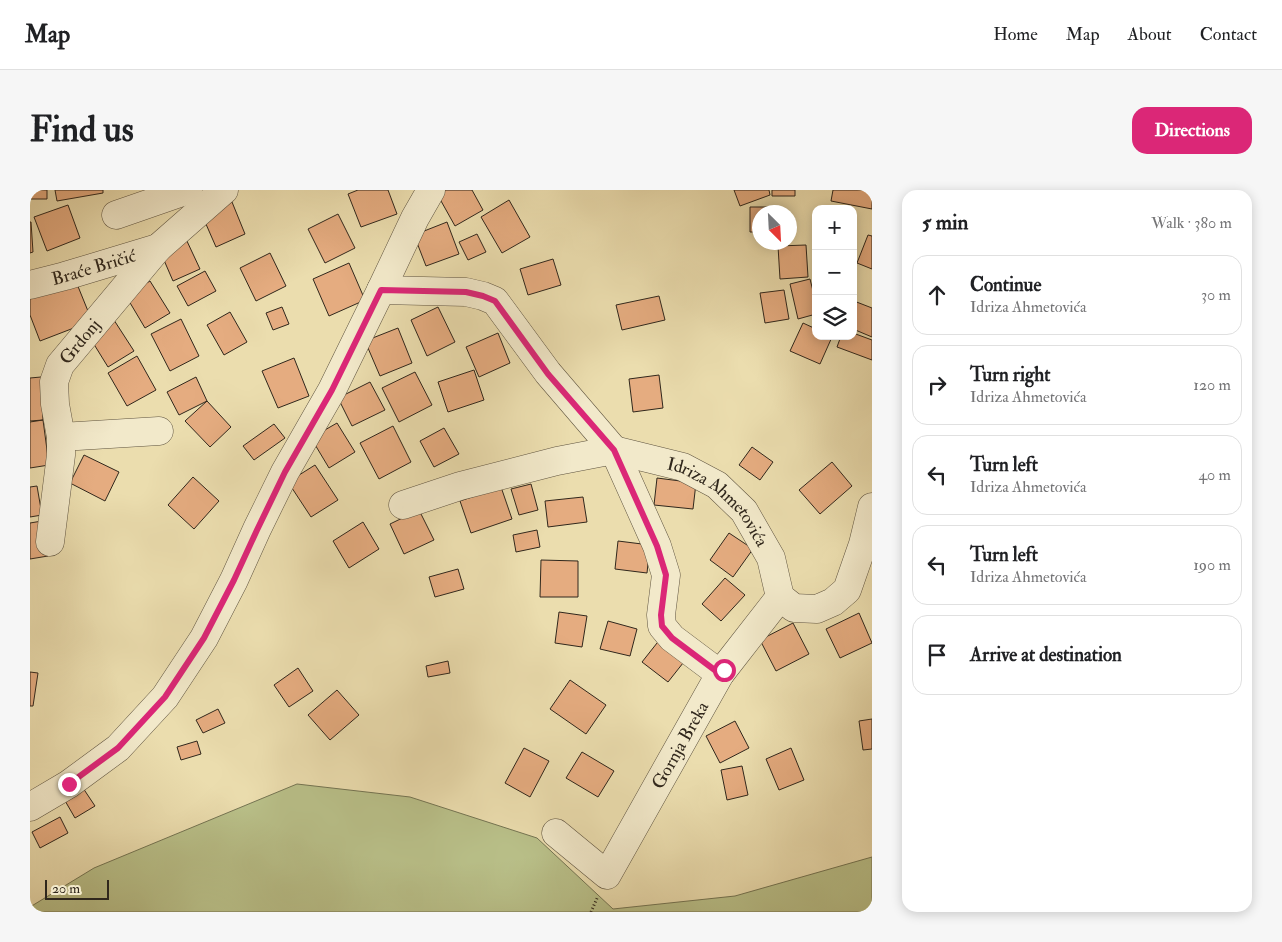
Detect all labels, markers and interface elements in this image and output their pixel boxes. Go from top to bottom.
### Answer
text: Map [25,19,70,50]
text: Home [993,23,1038,46]
text: Map [1066,23,1100,46]
text: About [1128,23,1172,46]
text: Contact [1200,23,1257,46]
button: Directions [1132,107,1252,154]
text: Find us [30,108,134,152]
north arrow [752,205,797,250]
map controls [812,205,857,340]
button: + [812,205,857,250]
text: 5 min [922,209,968,236]
text: Walk · 380 m [1151,213,1232,233]
street label: Braće Bričić [49,244,139,291]
button: − [812,250,857,295]
text: Continue [970,273,1041,297]
icon: ahead [923,281,951,309]
text: 30 m [1201,285,1231,305]
button: layers [812,295,857,340]
text: Idriza Ahmetovića [970,297,1087,317]
street label: Grdonj [54,314,106,369]
text: Turn right [970,363,1050,387]
icon: right [923,371,951,399]
text: 120 m [1193,375,1231,395]
text: Idriza Ahmetovića [970,387,1087,407]
street label: Idriza Ahmetovića [665,453,773,552]
text: Turn left [970,453,1038,477]
icon: left [923,461,951,489]
text: 40 m [1198,465,1231,485]
text: Idriza Ahmetovića [970,477,1087,497]
text: Turn left [970,543,1038,567]
icon: left [923,551,951,579]
text: 190 m [1193,555,1231,575]
text: Idriza Ahmetovića [970,567,1087,587]
icon: arrive [923,641,951,669]
text: Arrive at destination [970,643,1122,667]
route start [713,659,736,682]
street label: Gornja Breka [647,697,714,793]
route end [58,773,81,796]
scale bar [45,877,109,900]
text: 20 m [52,880,80,897]

